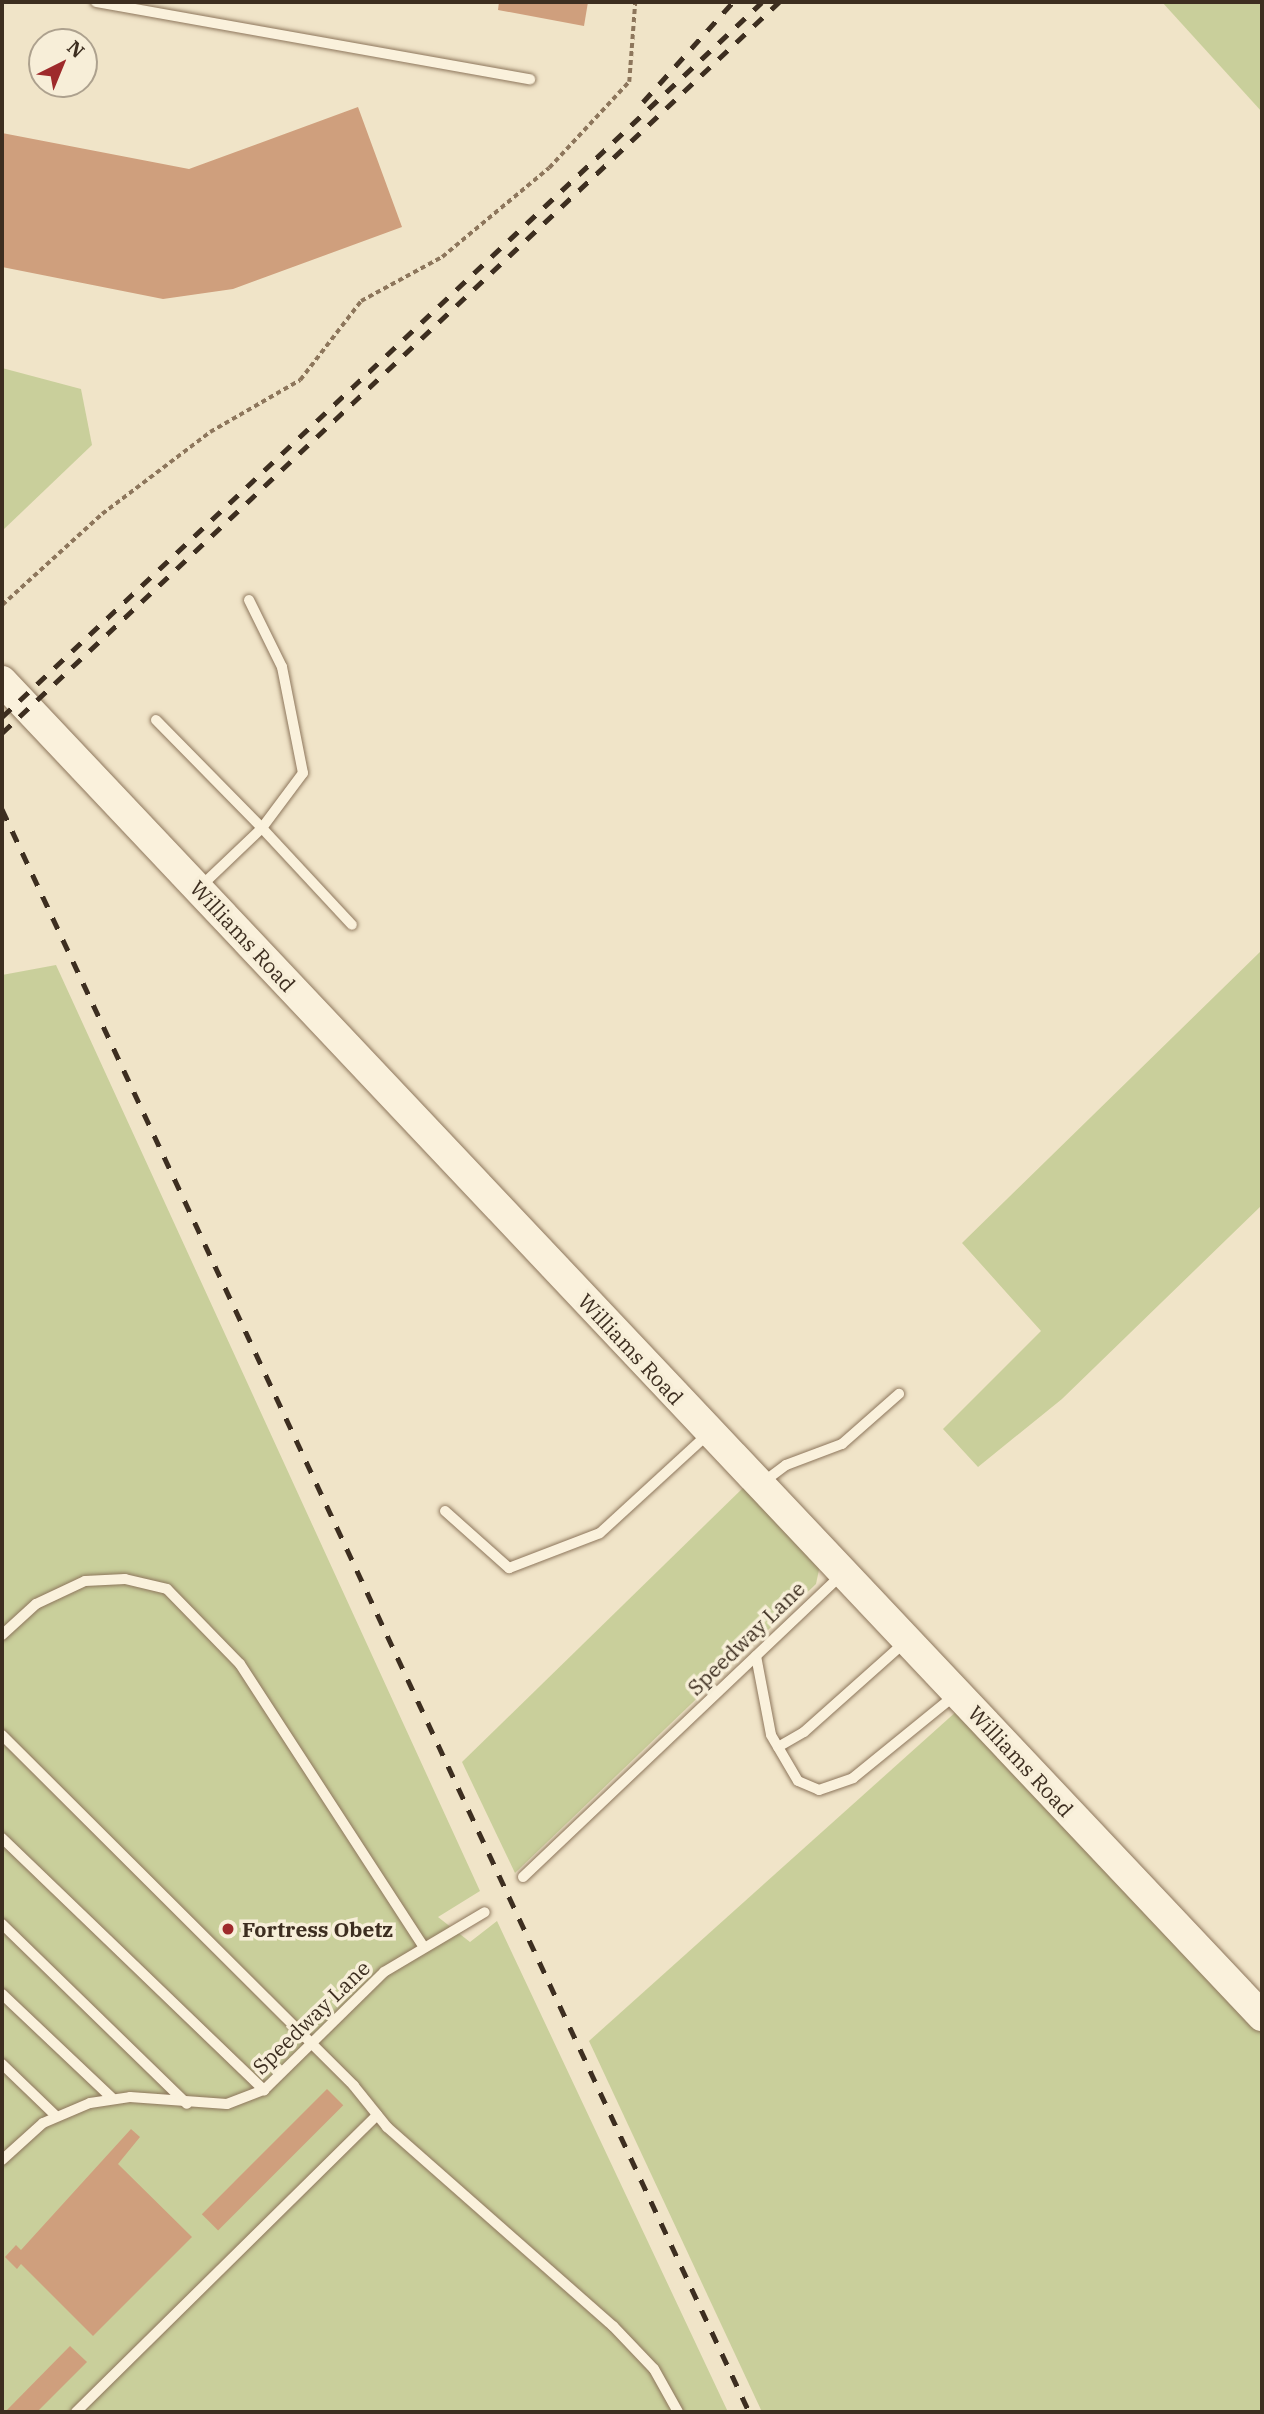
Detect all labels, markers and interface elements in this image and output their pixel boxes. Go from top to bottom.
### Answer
north arrow [28,28,98,98]
text: N [62,35,90,63]
street label: Williams Road [185,875,301,997]
street label: Williams Road [573,1288,689,1410]
street label: Speedway Lane [682,1576,810,1700]
street label: Williams Road [963,1700,1079,1822]
place label: Fortress Obetz [242,1916,393,1942]
marker: Fortress Obetz [220,1921,236,1937]
street label: Speedway Lane [247,1955,375,2079]

